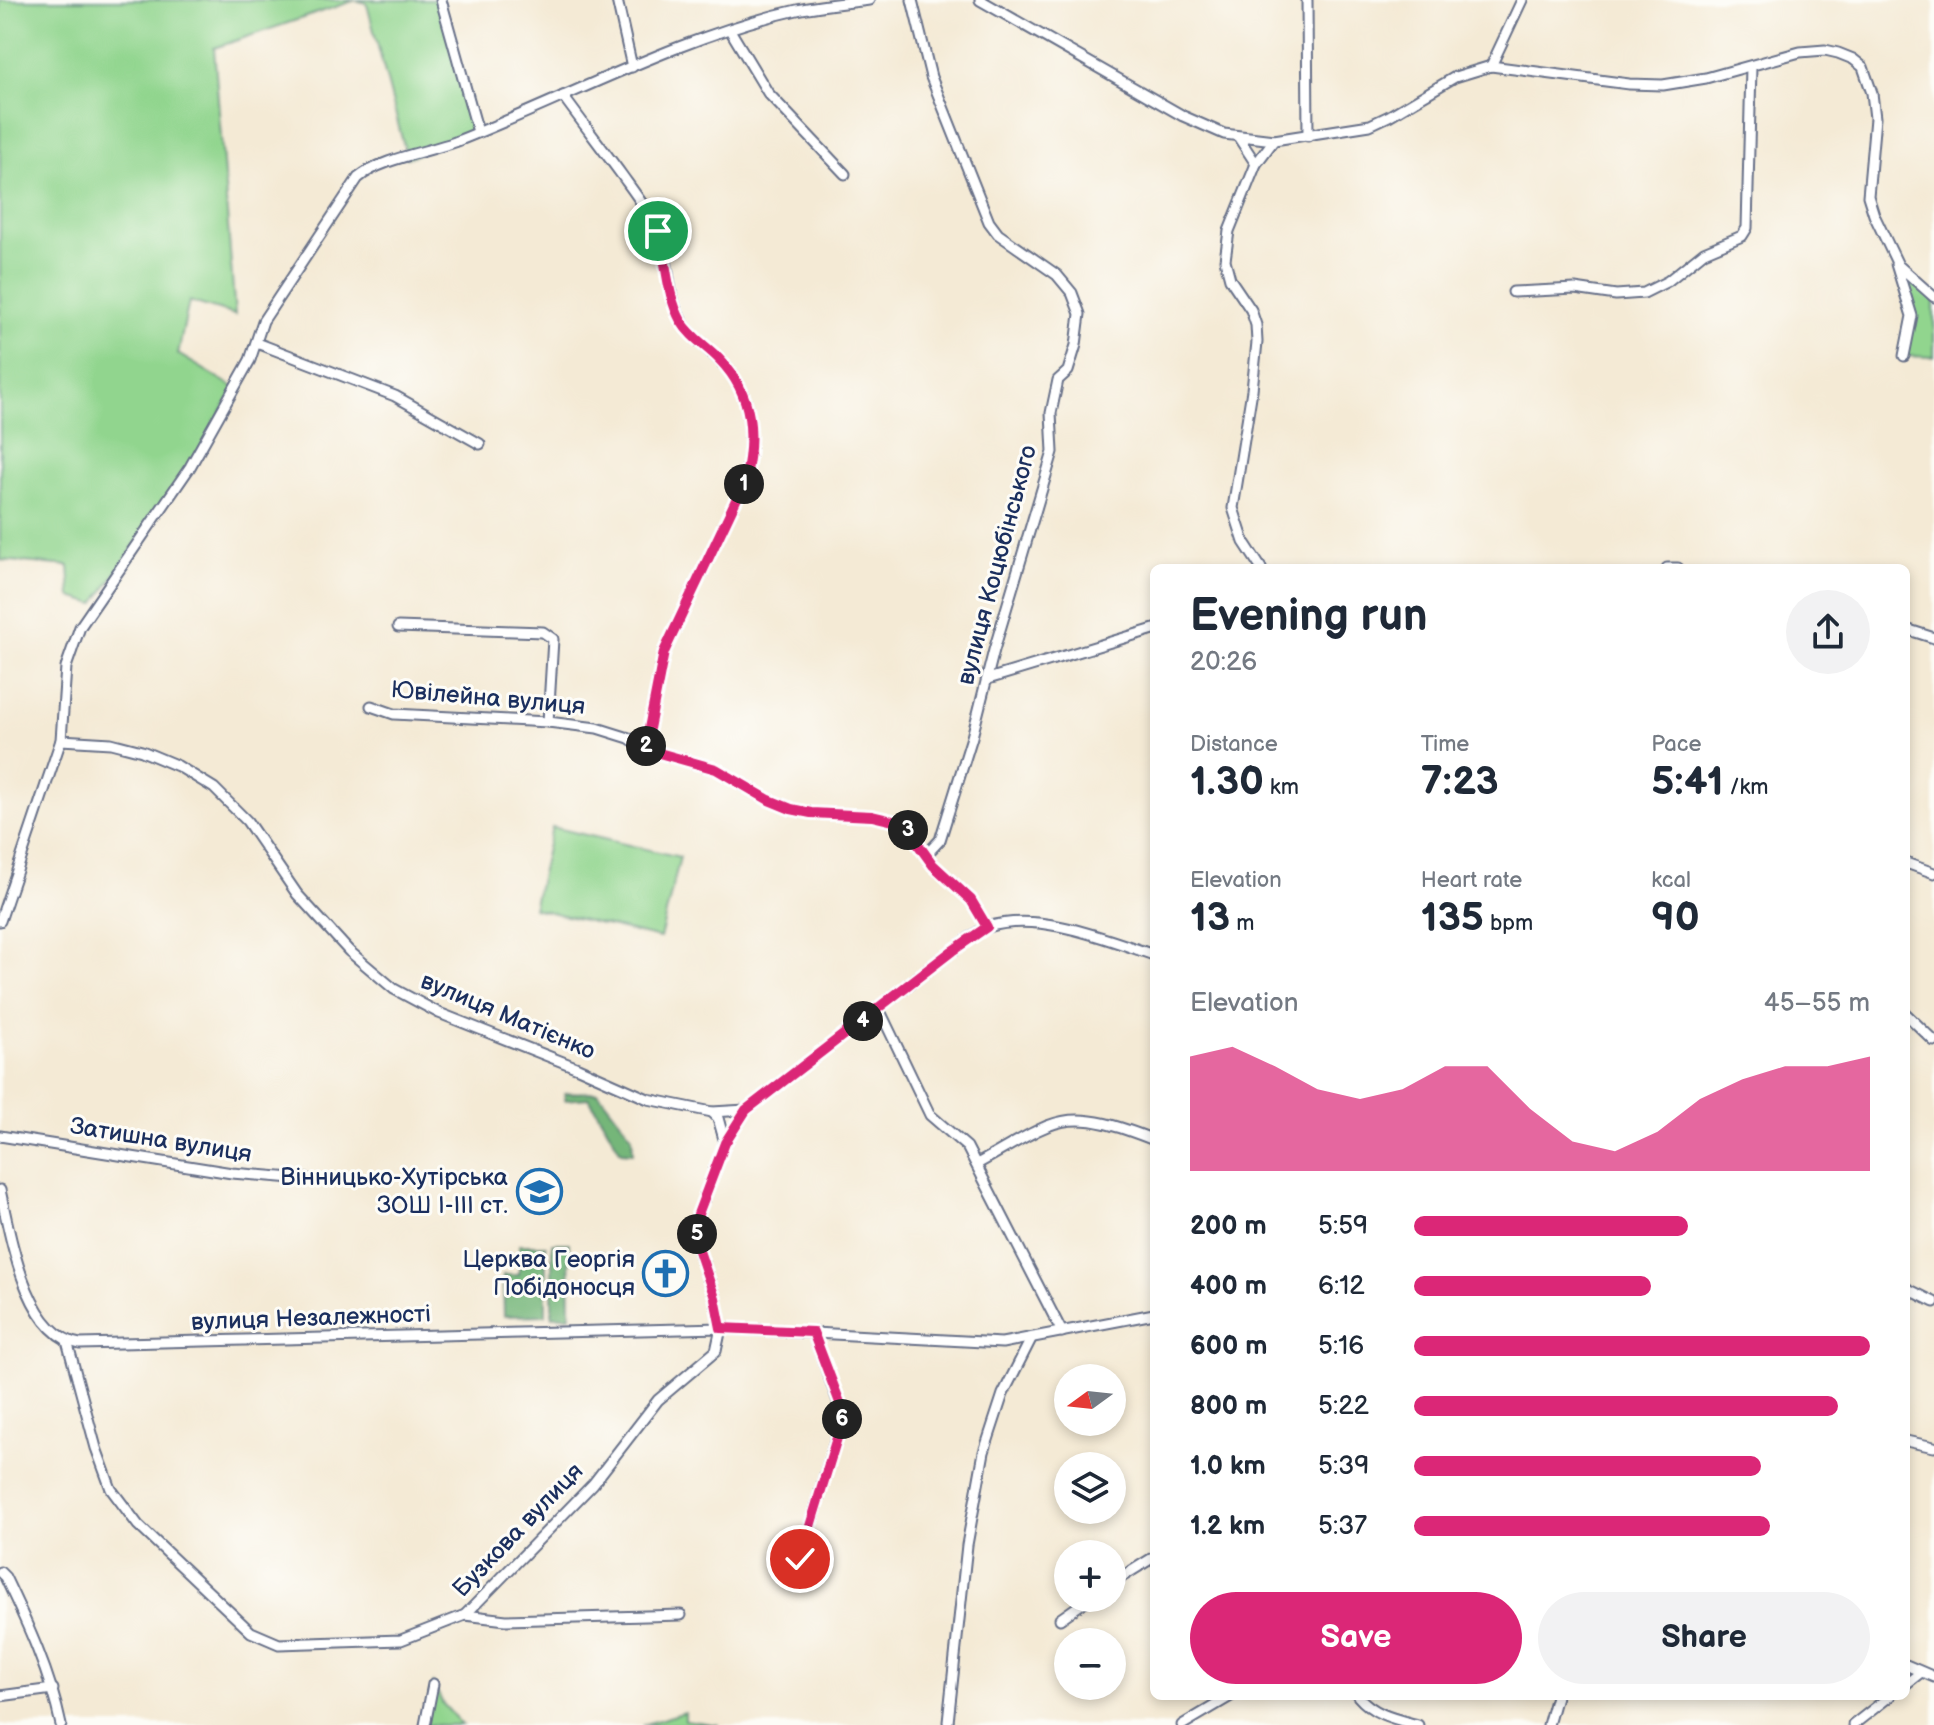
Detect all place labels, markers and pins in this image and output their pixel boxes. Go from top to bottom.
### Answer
pin [624,197,692,265]
pin: 1 [724,464,764,504]
pin: 2 [626,726,666,766]
pin: 3 [888,810,928,850]
pin: 4 [843,1001,883,1041]
place label: Вінницько-Хутірська ЗОШ І-ІІІ ст. [280,1163,508,1220]
school or university icon: Вінницько-Хутірська ЗОШ І-ІІІ ст. [515,1167,563,1215]
pin: 5 [677,1214,717,1254]
place label: Церква Георгія Побідоносця [462,1245,635,1302]
church icon: Церква Георгія Побідоносця [642,1249,690,1297]
pin: 6 [822,1399,862,1439]
pin [766,1525,834,1593]

